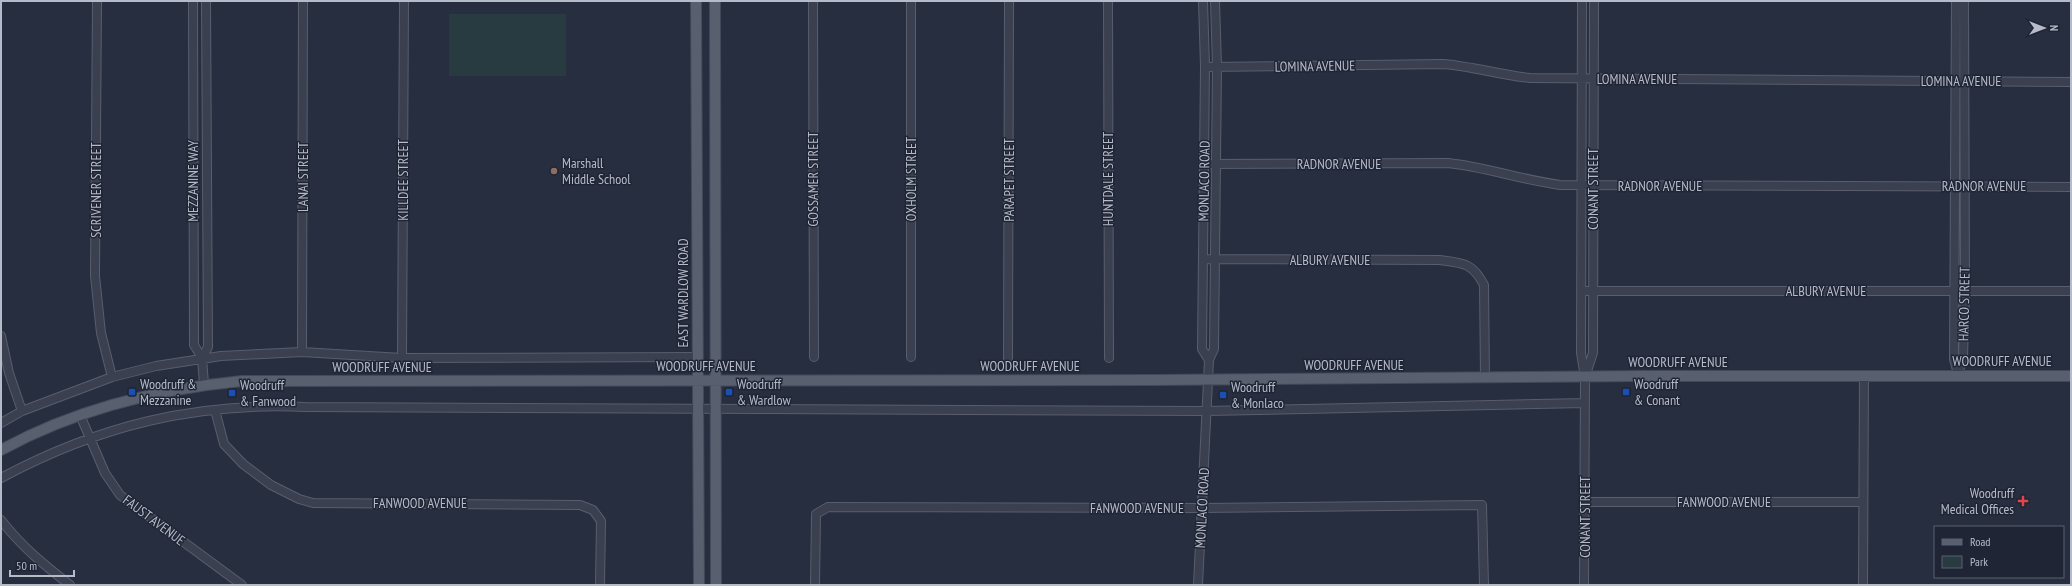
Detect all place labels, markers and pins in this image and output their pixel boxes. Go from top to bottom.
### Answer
place label: Marshall Middle School [562,154,631,188]
marker: Marshall Middle School [549,166,559,176]
place label: Woodruff & Mezzanine [140,375,196,409]
place label: Woodruff & Wardlow [737,375,792,409]
place label: Woodruff & Conant [1634,375,1680,409]
place label: Woodruff & Fanwood [240,376,296,410]
place label: Woodruff & Monlaco [1231,378,1284,412]
marker: Woodruff & Mezzanine [127,387,137,397]
marker: Woodruff & Wardlow [724,387,734,397]
marker: Woodruff & Conant [1621,387,1631,397]
marker: Woodruff & Fanwood [227,388,237,398]
marker: Woodruff & Monlaco [1218,390,1228,400]
place label: Woodruff Medical Offices [1941,484,2014,518]
marker: Woodruff Medical Offices [2017,495,2029,507]

